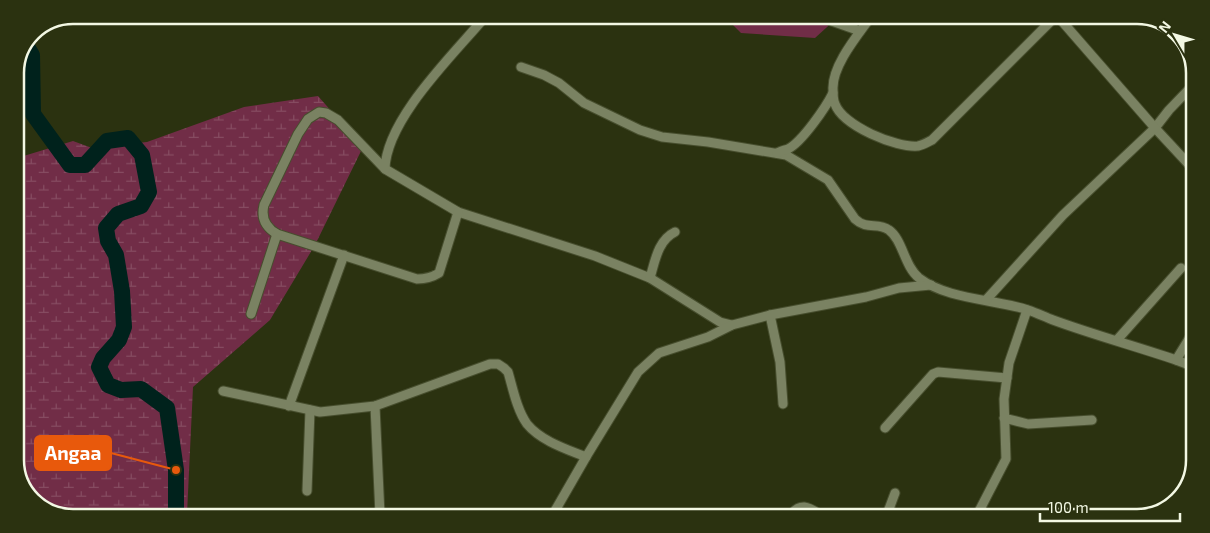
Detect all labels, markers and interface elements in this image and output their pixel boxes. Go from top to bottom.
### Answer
north arrow [1150,10,1200,60]
text: N [1155,17,1174,36]
callout: Angaa [35,436,111,470]
text: Angaa [45,441,101,464]
scale bar [1040,490,1180,522]
text: 100 m [1048,498,1089,516]

